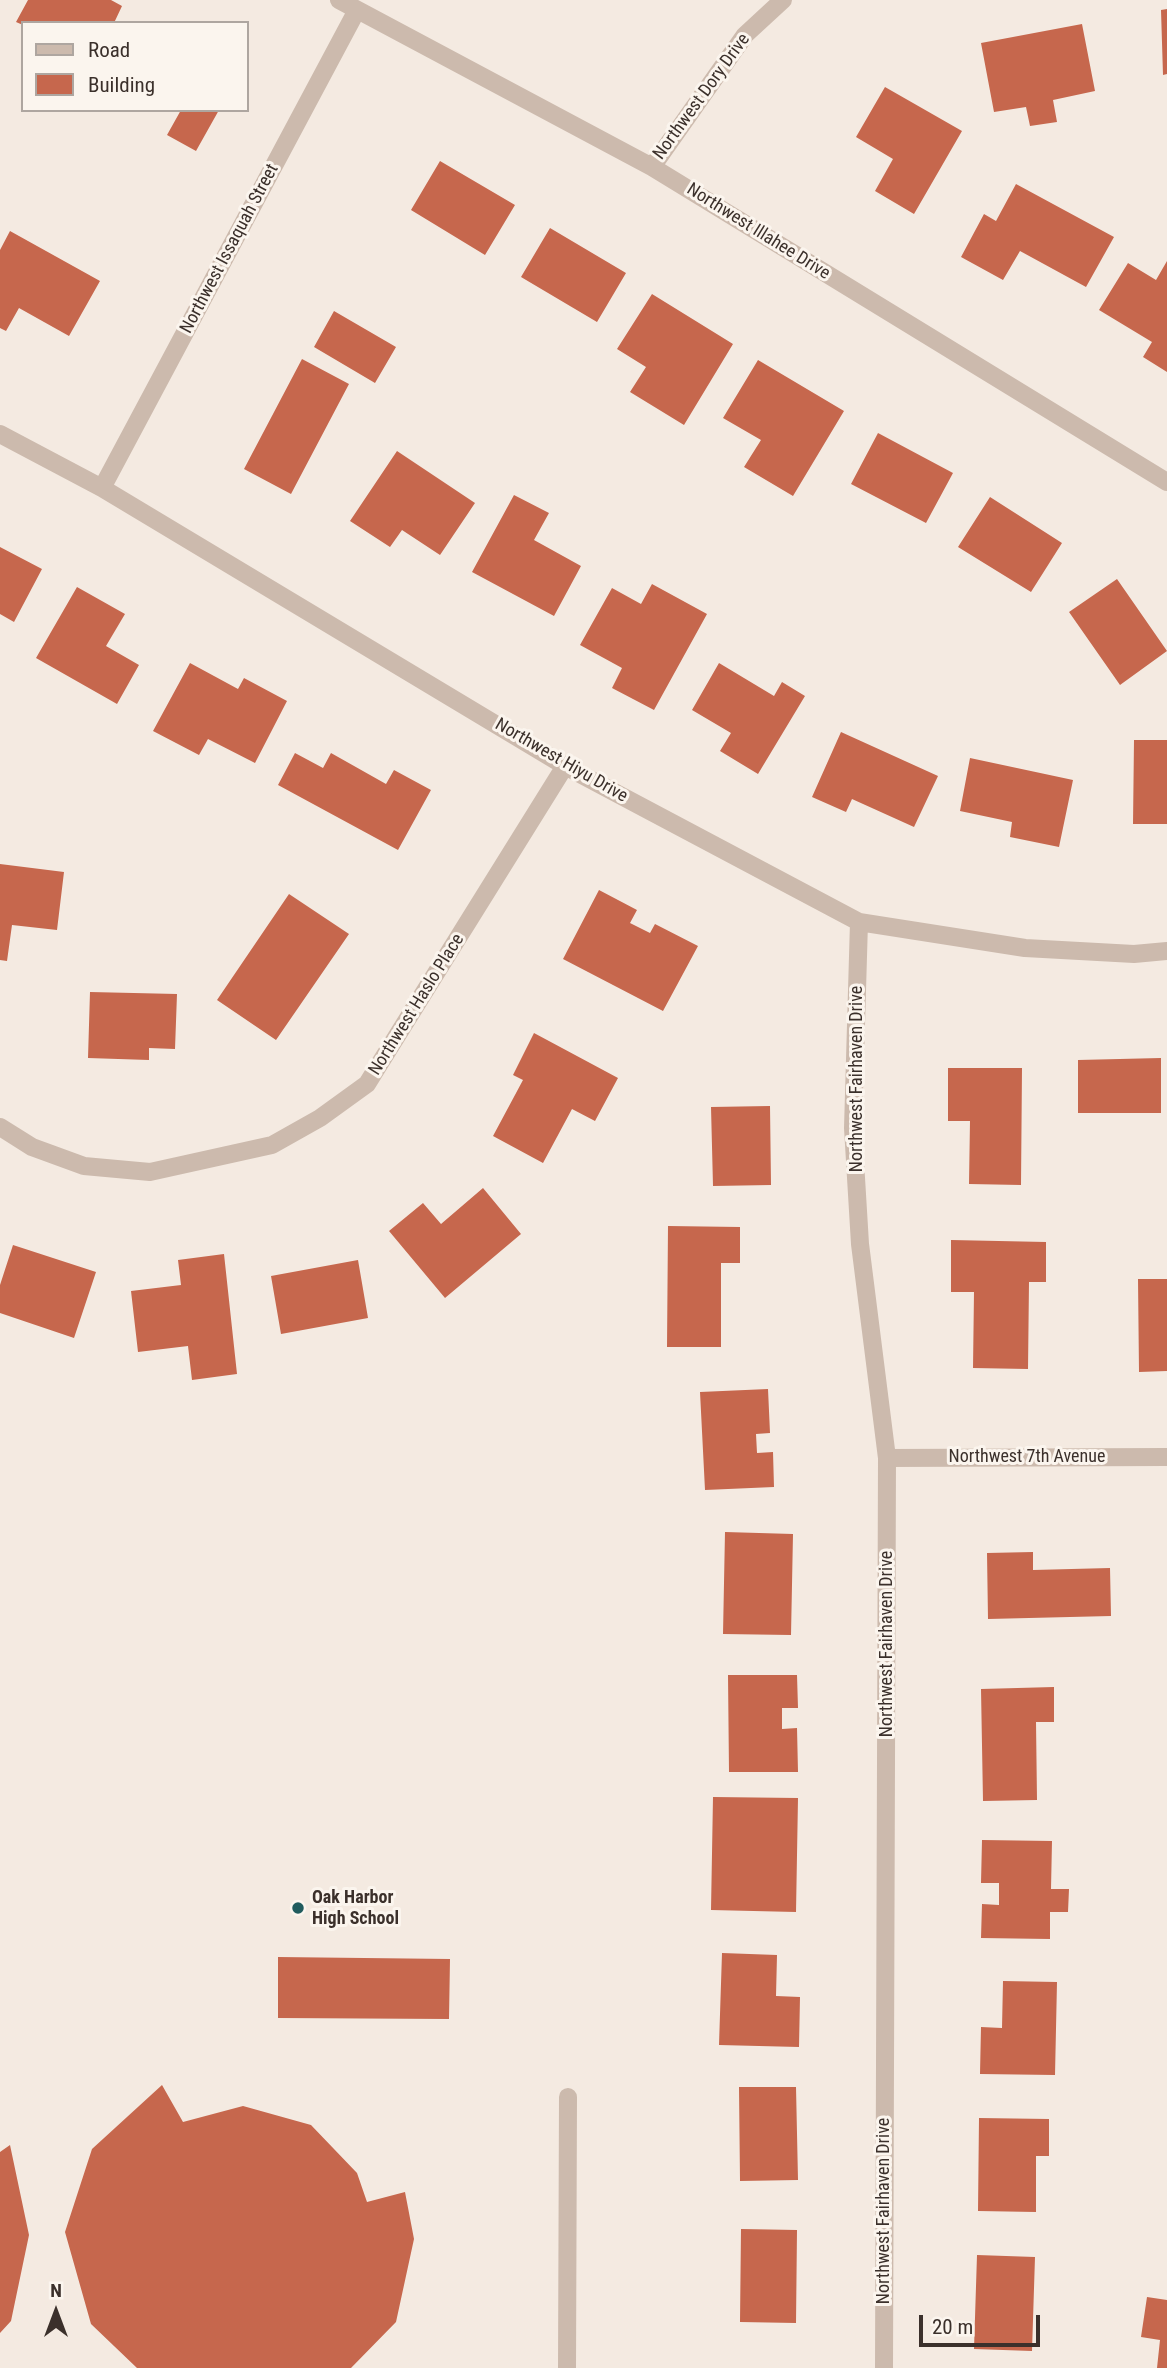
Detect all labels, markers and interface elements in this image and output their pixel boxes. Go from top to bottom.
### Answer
legend [21,21,248,112]
street label: Northwest Dory Drive [649,30,755,164]
text: Road [88,38,130,62]
text: Building [88,73,155,97]
street label: Northwest Issaquah Street [176,161,284,337]
street label: Northwest Illahee Drive [682,179,834,285]
street label: Northwest Hiyu Drive [491,714,631,808]
street label: Northwest Haslo Place [365,930,469,1080]
street label: Northwest Fairhaven Drive [846,986,868,1172]
street label: Northwest 7th Avenue [949,1446,1105,1468]
street label: Northwest Fairhaven Drive [876,1551,898,1737]
place label: Oak Harbor High School [312,1887,399,1930]
marker: Oak Harbor High School [290,1900,306,1916]
street label: Northwest Fairhaven Drive [873,2118,895,2304]
north arrow [21,2277,91,2347]
text: N [50,2279,62,2302]
scale bar [922,2302,1043,2346]
text: 20 m [932,2315,973,2339]

